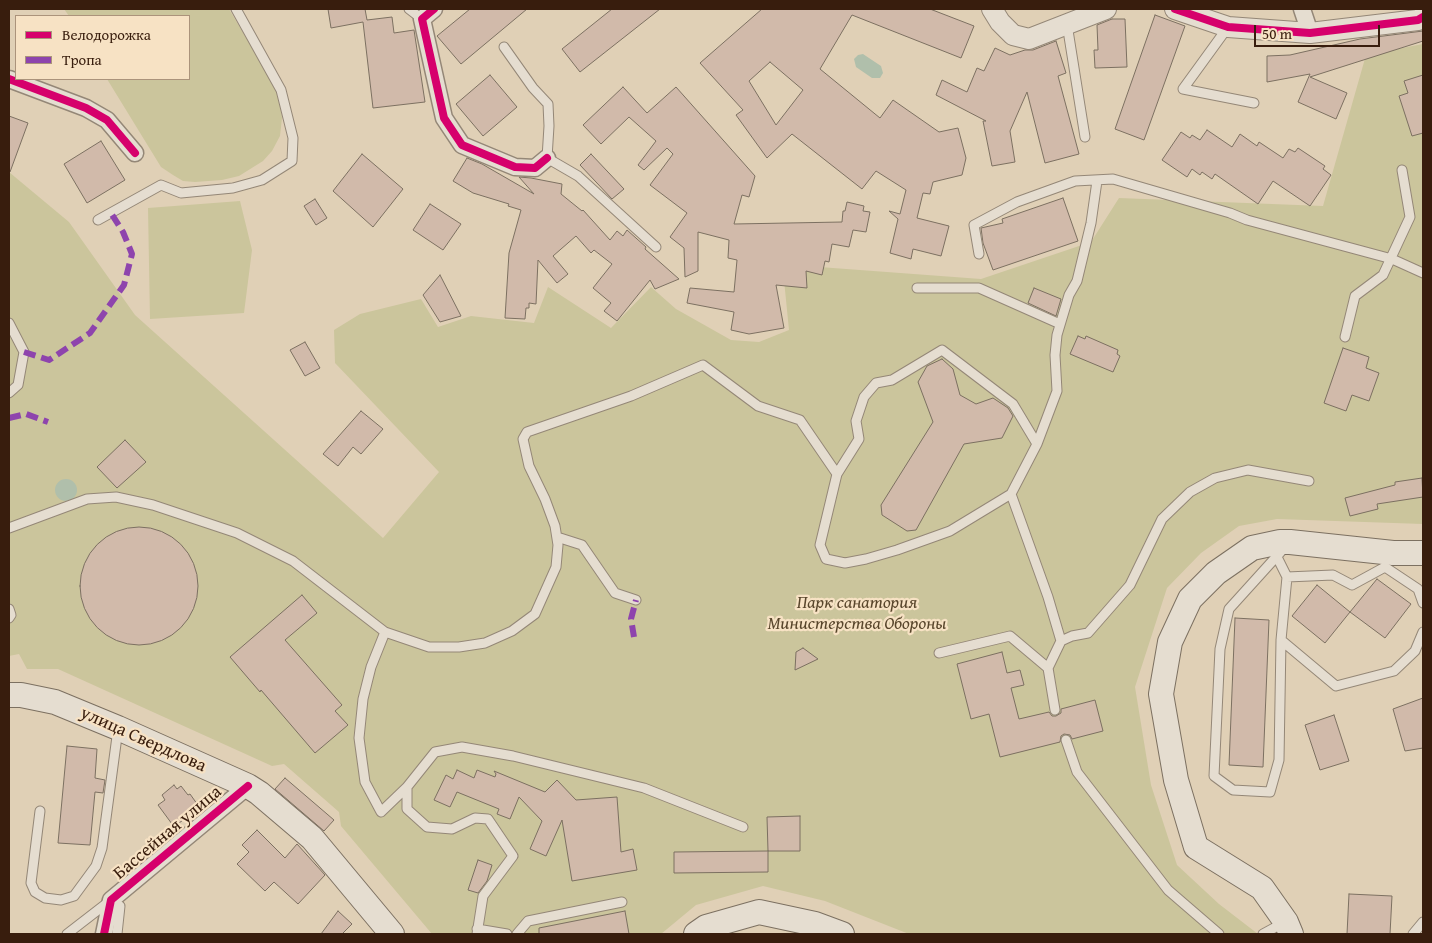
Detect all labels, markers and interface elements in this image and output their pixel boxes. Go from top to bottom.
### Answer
legend [15,15,190,80]
scale bar [1257,15,1383,47]
text: 50 m [1262,23,1292,44]
text: Велодорожка [62,24,151,45]
text: Тропа [62,49,102,70]
park label: Парк санатория Министерства Обороны [768,592,946,634]
street label: улица Свердлова [77,703,209,777]
street label: Бассейная улица [110,781,226,885]

